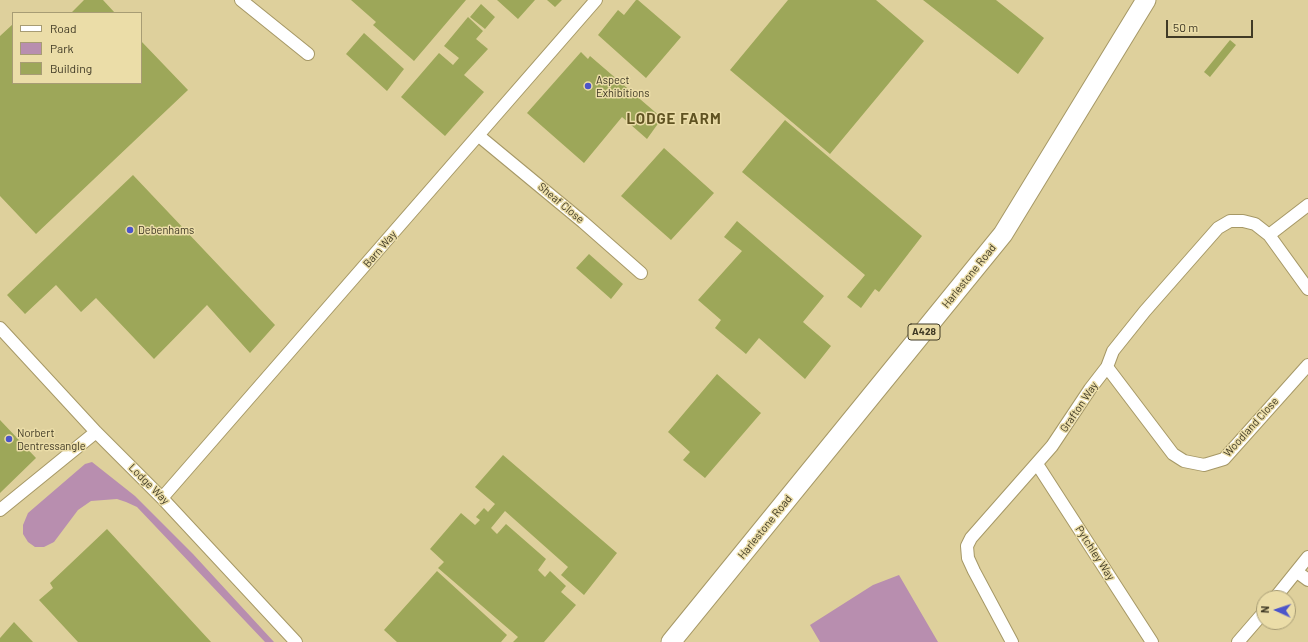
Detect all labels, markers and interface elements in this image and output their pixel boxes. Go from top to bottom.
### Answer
legend [12,12,142,84]
scale bar [1168,12,1255,38]
text: 50 m [1173,20,1198,34]
text: Road [50,21,77,35]
text: Park [50,41,74,55]
text: Building [50,61,92,75]
place label: Aspect Exhibitions [596,73,649,99]
marker: Aspect Exhibitions [583,81,593,91]
district label: LODGE FARM [626,110,722,128]
street label: Sheaf Close [535,180,587,226]
place label: Debenhams [138,223,194,237]
marker: Debenhams [125,225,135,235]
street label: Barn Way [360,228,400,270]
street label: Harlestone Road [939,241,999,311]
road number: A428 [908,324,940,340]
street label: Grafton Way [1057,379,1101,435]
street label: Woodland Close [1221,394,1281,460]
place label: Norbert Dentressangle [17,426,86,452]
marker: Norbert Dentressangle [4,434,14,444]
street label: Lodge Way [126,461,172,507]
street label: Harlestone Road [735,492,795,562]
street label: Pytchley Way [1072,523,1118,583]
north arrow [1256,590,1296,630]
text: N [1258,605,1271,613]

